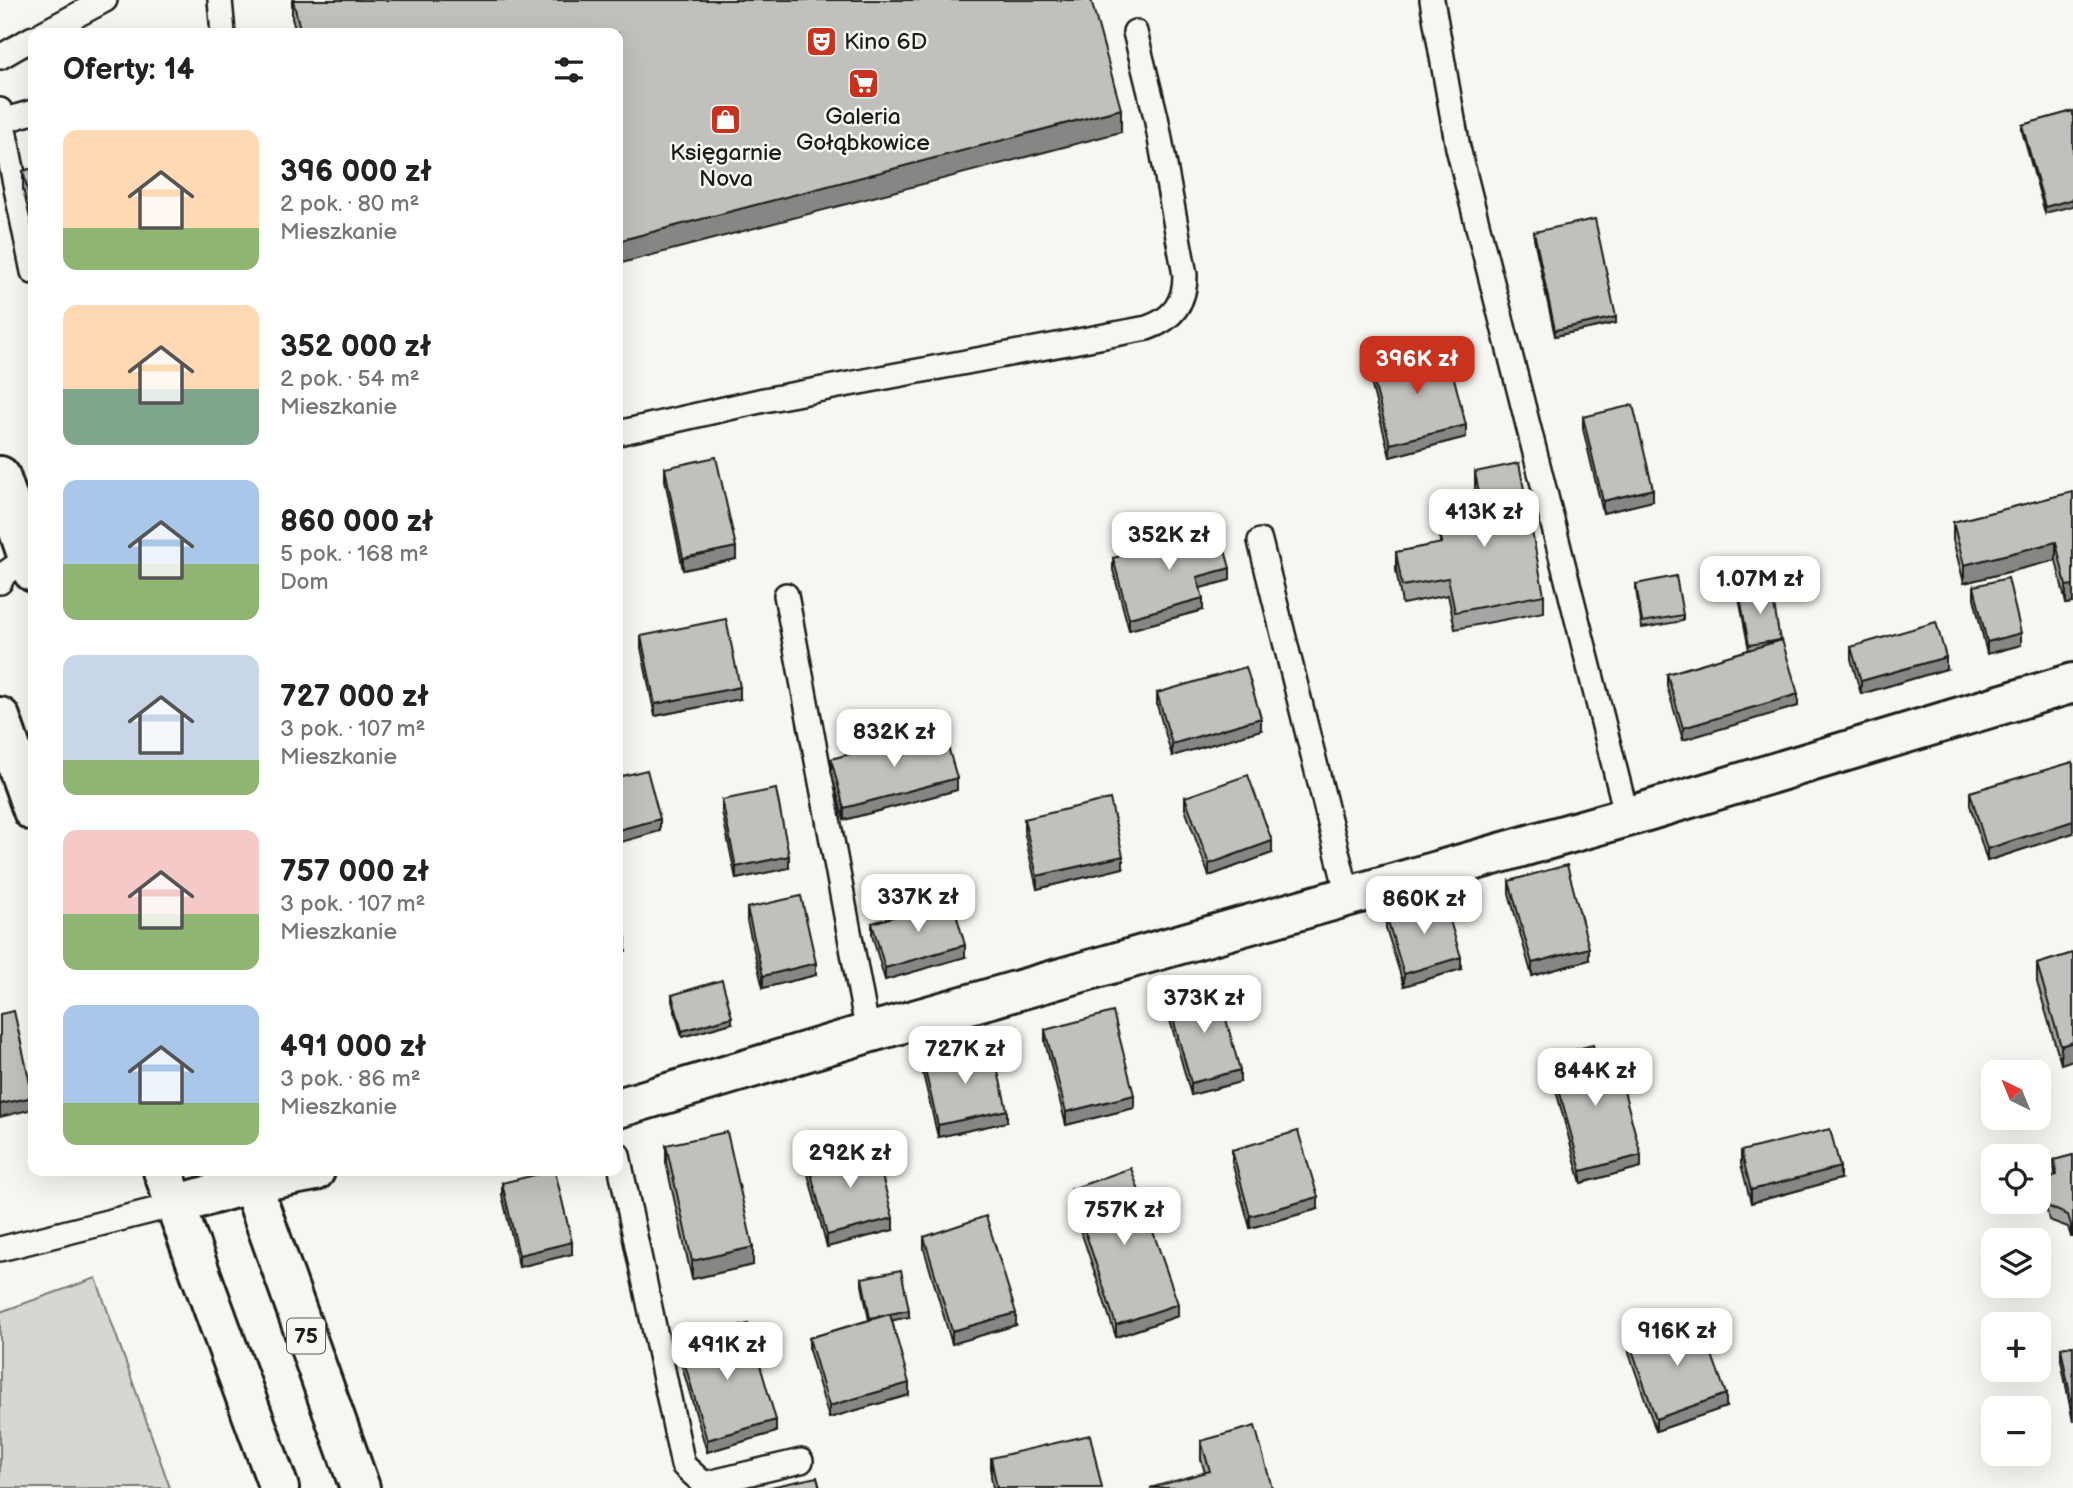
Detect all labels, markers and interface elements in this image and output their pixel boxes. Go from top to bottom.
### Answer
theatre icon: Kino 6D [804,25,838,59]
place label: Kino 6D [844,28,927,56]
icon: filters [550,51,588,89]
text: Oferty: 14 [63,52,194,88]
supermarket icon: Galeria Gołąbkowice [846,66,880,100]
shop icon: Księgarnie Nova [709,102,743,136]
place label: Galeria Gołąbkowice [796,103,930,157]
place label: Księgarnie Nova [670,139,782,193]
text: 396 000 zł [280,154,432,190]
icon: home [119,158,203,242]
text: 2 pok. · 80 m² [280,190,420,218]
text: Mieszkanie [280,218,397,246]
text: 352 000 zł [280,329,431,365]
icon: home [119,333,203,417]
pin: 396K zł [1352,336,1482,396]
text: 396K zł [1376,345,1458,373]
text: 2 pok. · 54 m² [280,365,420,393]
text: Mieszkanie [280,393,397,421]
pin: 413K zł [1419,490,1549,549]
text: 413K zł [1445,498,1523,526]
text: 860 000 zł [280,504,433,540]
icon: home [119,508,203,592]
pin: 352K zł [1104,512,1234,572]
text: 352K zł [1128,521,1210,549]
text: 5 pok. · 168 m² [280,540,429,568]
pin: 1.07M zł [1688,556,1832,616]
text: 1.07M zł [1716,565,1804,593]
text: Dom [280,568,329,596]
text: 727 000 zł [280,679,429,715]
icon: home [119,683,203,767]
pin: 832K zł [829,710,959,769]
text: 3 pok. · 107 m² [280,715,425,743]
text: 832K zł [852,718,936,746]
text: Mieszkanie [280,743,397,771]
text: 757 000 zł [280,854,429,890]
icon: home [119,858,203,942]
pin: 337K zł [853,874,983,934]
pin: 860K zł [1359,876,1489,936]
text: 337K zł [877,883,959,911]
text: 860K zł [1382,885,1466,913]
text: 3 pok. · 107 m² [280,890,425,918]
text: Mieszkanie [280,918,397,946]
pin: 373K zł [1139,976,1269,1035]
text: 373K zł [1163,984,1245,1012]
pin: 727K zł [900,1026,1030,1086]
text: 491 000 zł [280,1029,426,1065]
icon: home [119,1033,203,1117]
text: 727K zł [925,1035,1005,1063]
pin: 844K zł [1530,1048,1660,1108]
text: 844K zł [1554,1057,1636,1085]
north arrow [1981,1060,2051,1130]
map controls [1981,1060,2051,1466]
text: 3 pok. · 86 m² [280,1065,421,1093]
text: Mieszkanie [280,1093,397,1121]
pin: 292K zł [785,1130,915,1190]
text: 292K zł [808,1139,892,1167]
button: locate [1981,1144,2051,1214]
pin: 757K zł [1059,1188,1189,1247]
text: 757K zł [1084,1196,1164,1224]
button: layers [1981,1228,2051,1298]
pin: 916K zł [1612,1308,1742,1368]
button: + [1981,1312,2051,1382]
text: 916K zł [1637,1317,1717,1345]
road number: 75 [287,1318,325,1354]
pin: 491K zł [662,1322,792,1382]
text: 491K zł [688,1331,766,1359]
button: − [1981,1396,2051,1466]

